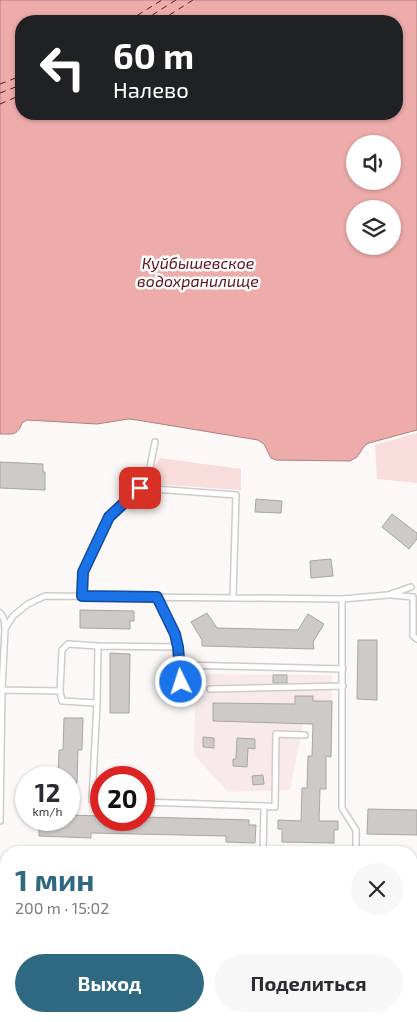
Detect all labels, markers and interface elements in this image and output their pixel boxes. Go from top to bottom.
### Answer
text: 60 m [113,34,194,76]
icon: left [30,35,95,100]
text: Налево [113,76,189,102]
map controls [346,135,401,255]
button: sound [346,135,401,190]
button: layers [346,200,401,255]
water label: Куйбышевское водохранилище [137,253,259,290]
pin [119,467,161,509]
icon: arrive [126,474,154,502]
position arrow [154,655,206,707]
speed limit sign: 20 [90,766,155,831]
text: 12 [35,777,60,807]
text: km/h [33,804,62,818]
text: 1 мин [15,861,94,897]
button: close [351,863,403,915]
text: 200 m · 15:02 [15,898,109,917]
button: Выход [15,954,204,1012]
button: Поделиться [214,954,403,1012]

